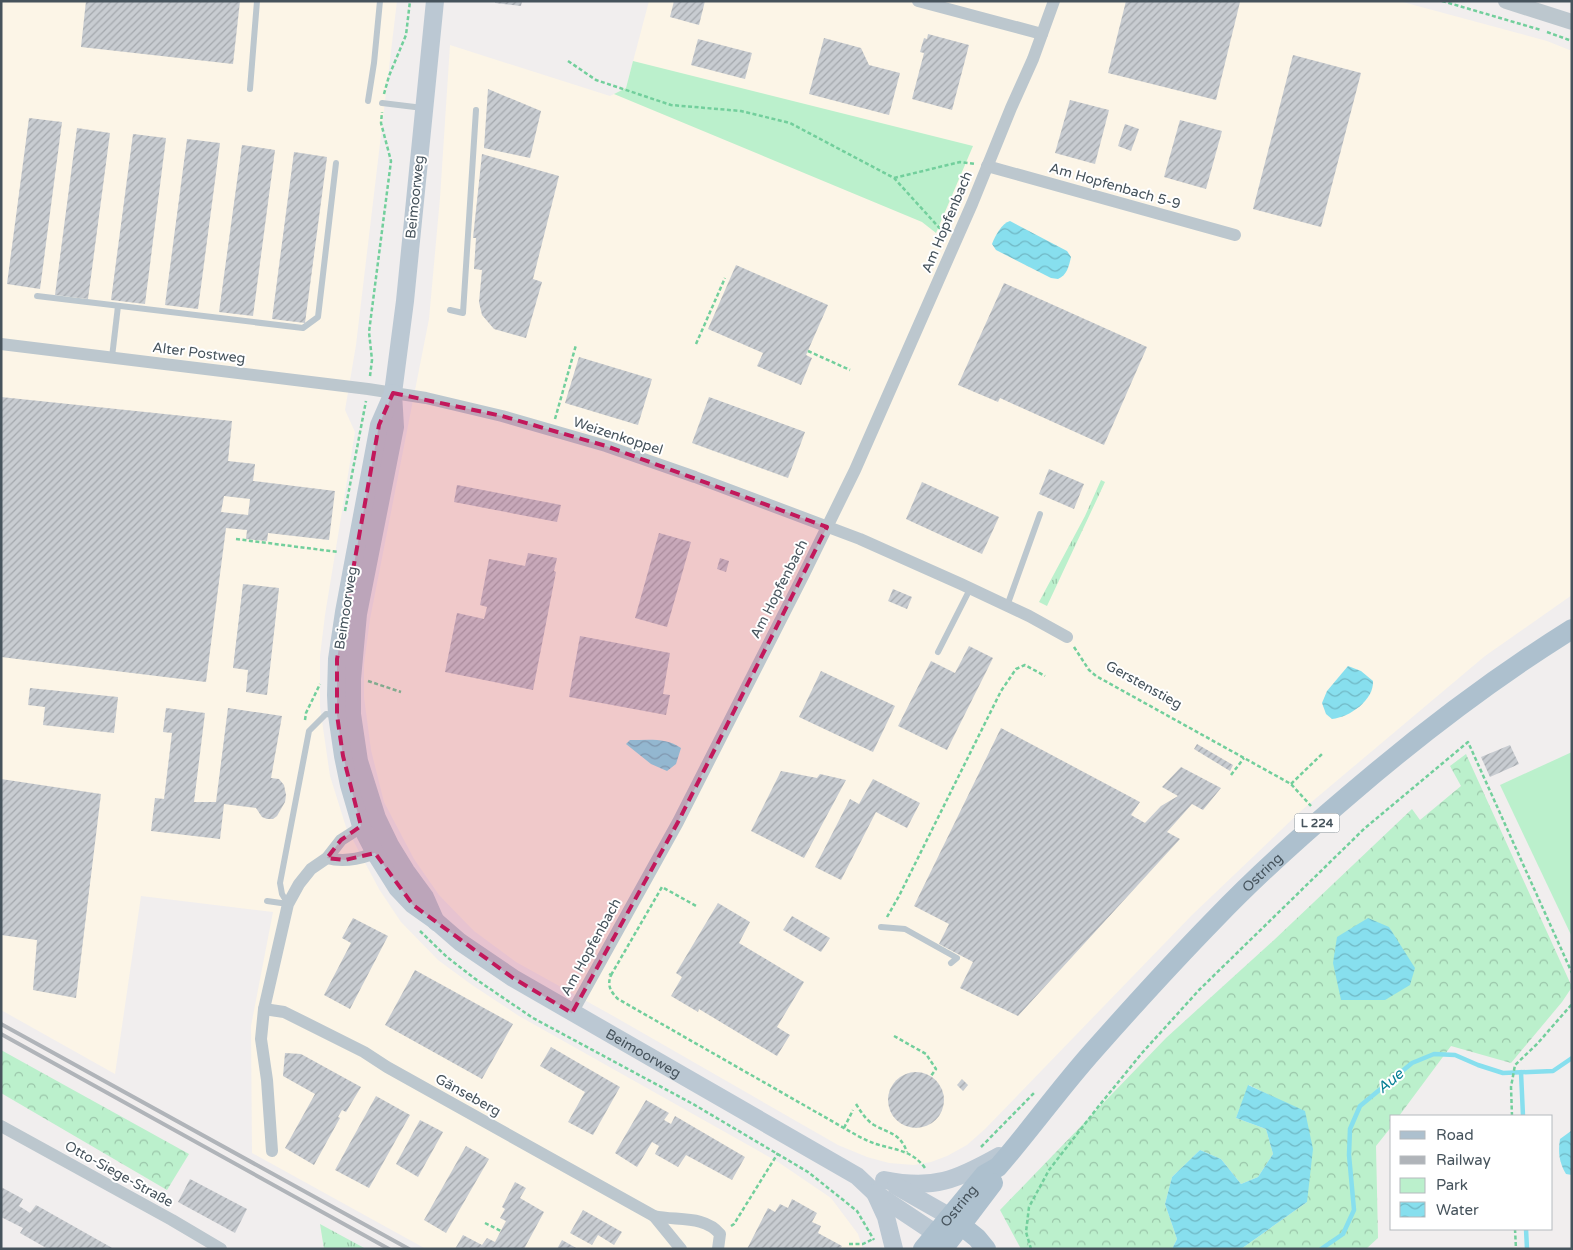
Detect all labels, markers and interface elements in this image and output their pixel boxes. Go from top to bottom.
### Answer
street label: Beimoorweg [402,154,428,240]
street label: Am Hopfenbach 5-9 [1048,159,1182,213]
street label: Am Hopfenbach [918,169,976,275]
street label: Alter Postweg [152,339,246,367]
street label: Weizenkoppel [571,413,665,459]
street label: Am Hopfenbach [747,537,811,641]
street label: Beimoorweg [331,565,361,651]
street label: Gerstenstieg [1103,657,1185,713]
road number: L 224 [1294,814,1340,832]
street label: Ostring [1238,849,1286,896]
street label: Am Hopfenbach [557,895,625,999]
street label: Beimoorweg [603,1025,684,1081]
water label: Aue [1373,1064,1408,1097]
street label: Gänseberg [432,1070,504,1120]
legend [1390,1115,1553,1230]
text: Road [1436,1126,1474,1144]
street label: Otto-Siege-Straße [62,1137,176,1211]
text: Railway [1436,1151,1491,1169]
text: Park [1436,1176,1468,1194]
street label: Ostring [936,1181,981,1230]
text: Water [1436,1201,1479,1219]

